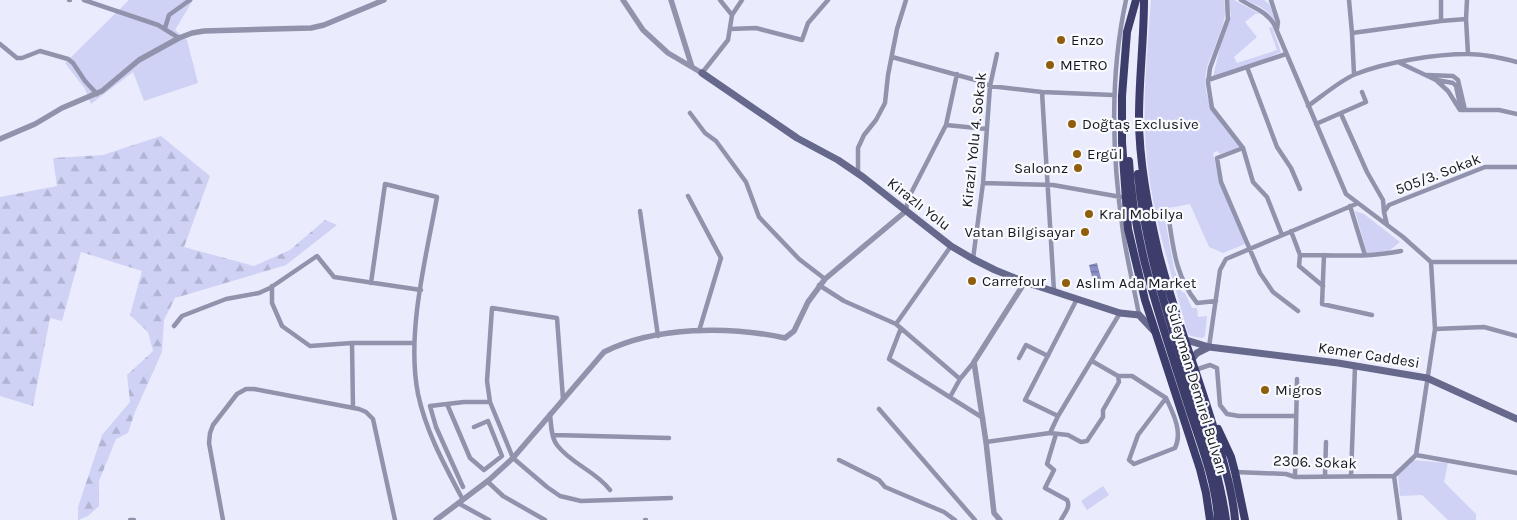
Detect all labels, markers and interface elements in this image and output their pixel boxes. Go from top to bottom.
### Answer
place label: Enzo [1071,31,1104,49]
marker: Enzo [1055,34,1067,46]
place label: METRO [1060,56,1108,74]
marker: METRO [1044,59,1056,71]
street label: Kirazlı Yolu 4. Sokak [958,71,990,209]
place label: Doğtaş Exclusive [1082,115,1199,133]
marker: Doğtaş Exclusive [1066,118,1078,130]
place label: Ergül [1087,145,1122,163]
marker: Ergül [1071,148,1083,160]
street label: 505/3. Sokak [1393,149,1483,199]
place label: Saloonz [1014,159,1068,177]
marker: Saloonz [1072,162,1084,174]
street label: Kirazlı Yolu [884,174,954,234]
place label: Kral Mobilya [1099,205,1183,223]
marker: Kral Mobilya [1083,208,1095,220]
place label: Vatan Bilgisayar [965,223,1076,241]
marker: Vatan Bilgisayar [1079,226,1091,238]
place label: Carrefour [982,272,1046,290]
place label: Aslım Ada Market [1076,274,1197,292]
marker: Carrefour [966,275,978,287]
marker: Aslım Ada Market [1060,277,1072,289]
street label: Süleyman Demirel Bulvarı [1162,302,1232,476]
street label: Kemer Caddesi [1317,338,1421,372]
place label: Migros [1275,381,1322,399]
marker: Migros [1259,384,1271,396]
street label: 2306. Sokak [1273,452,1357,472]

